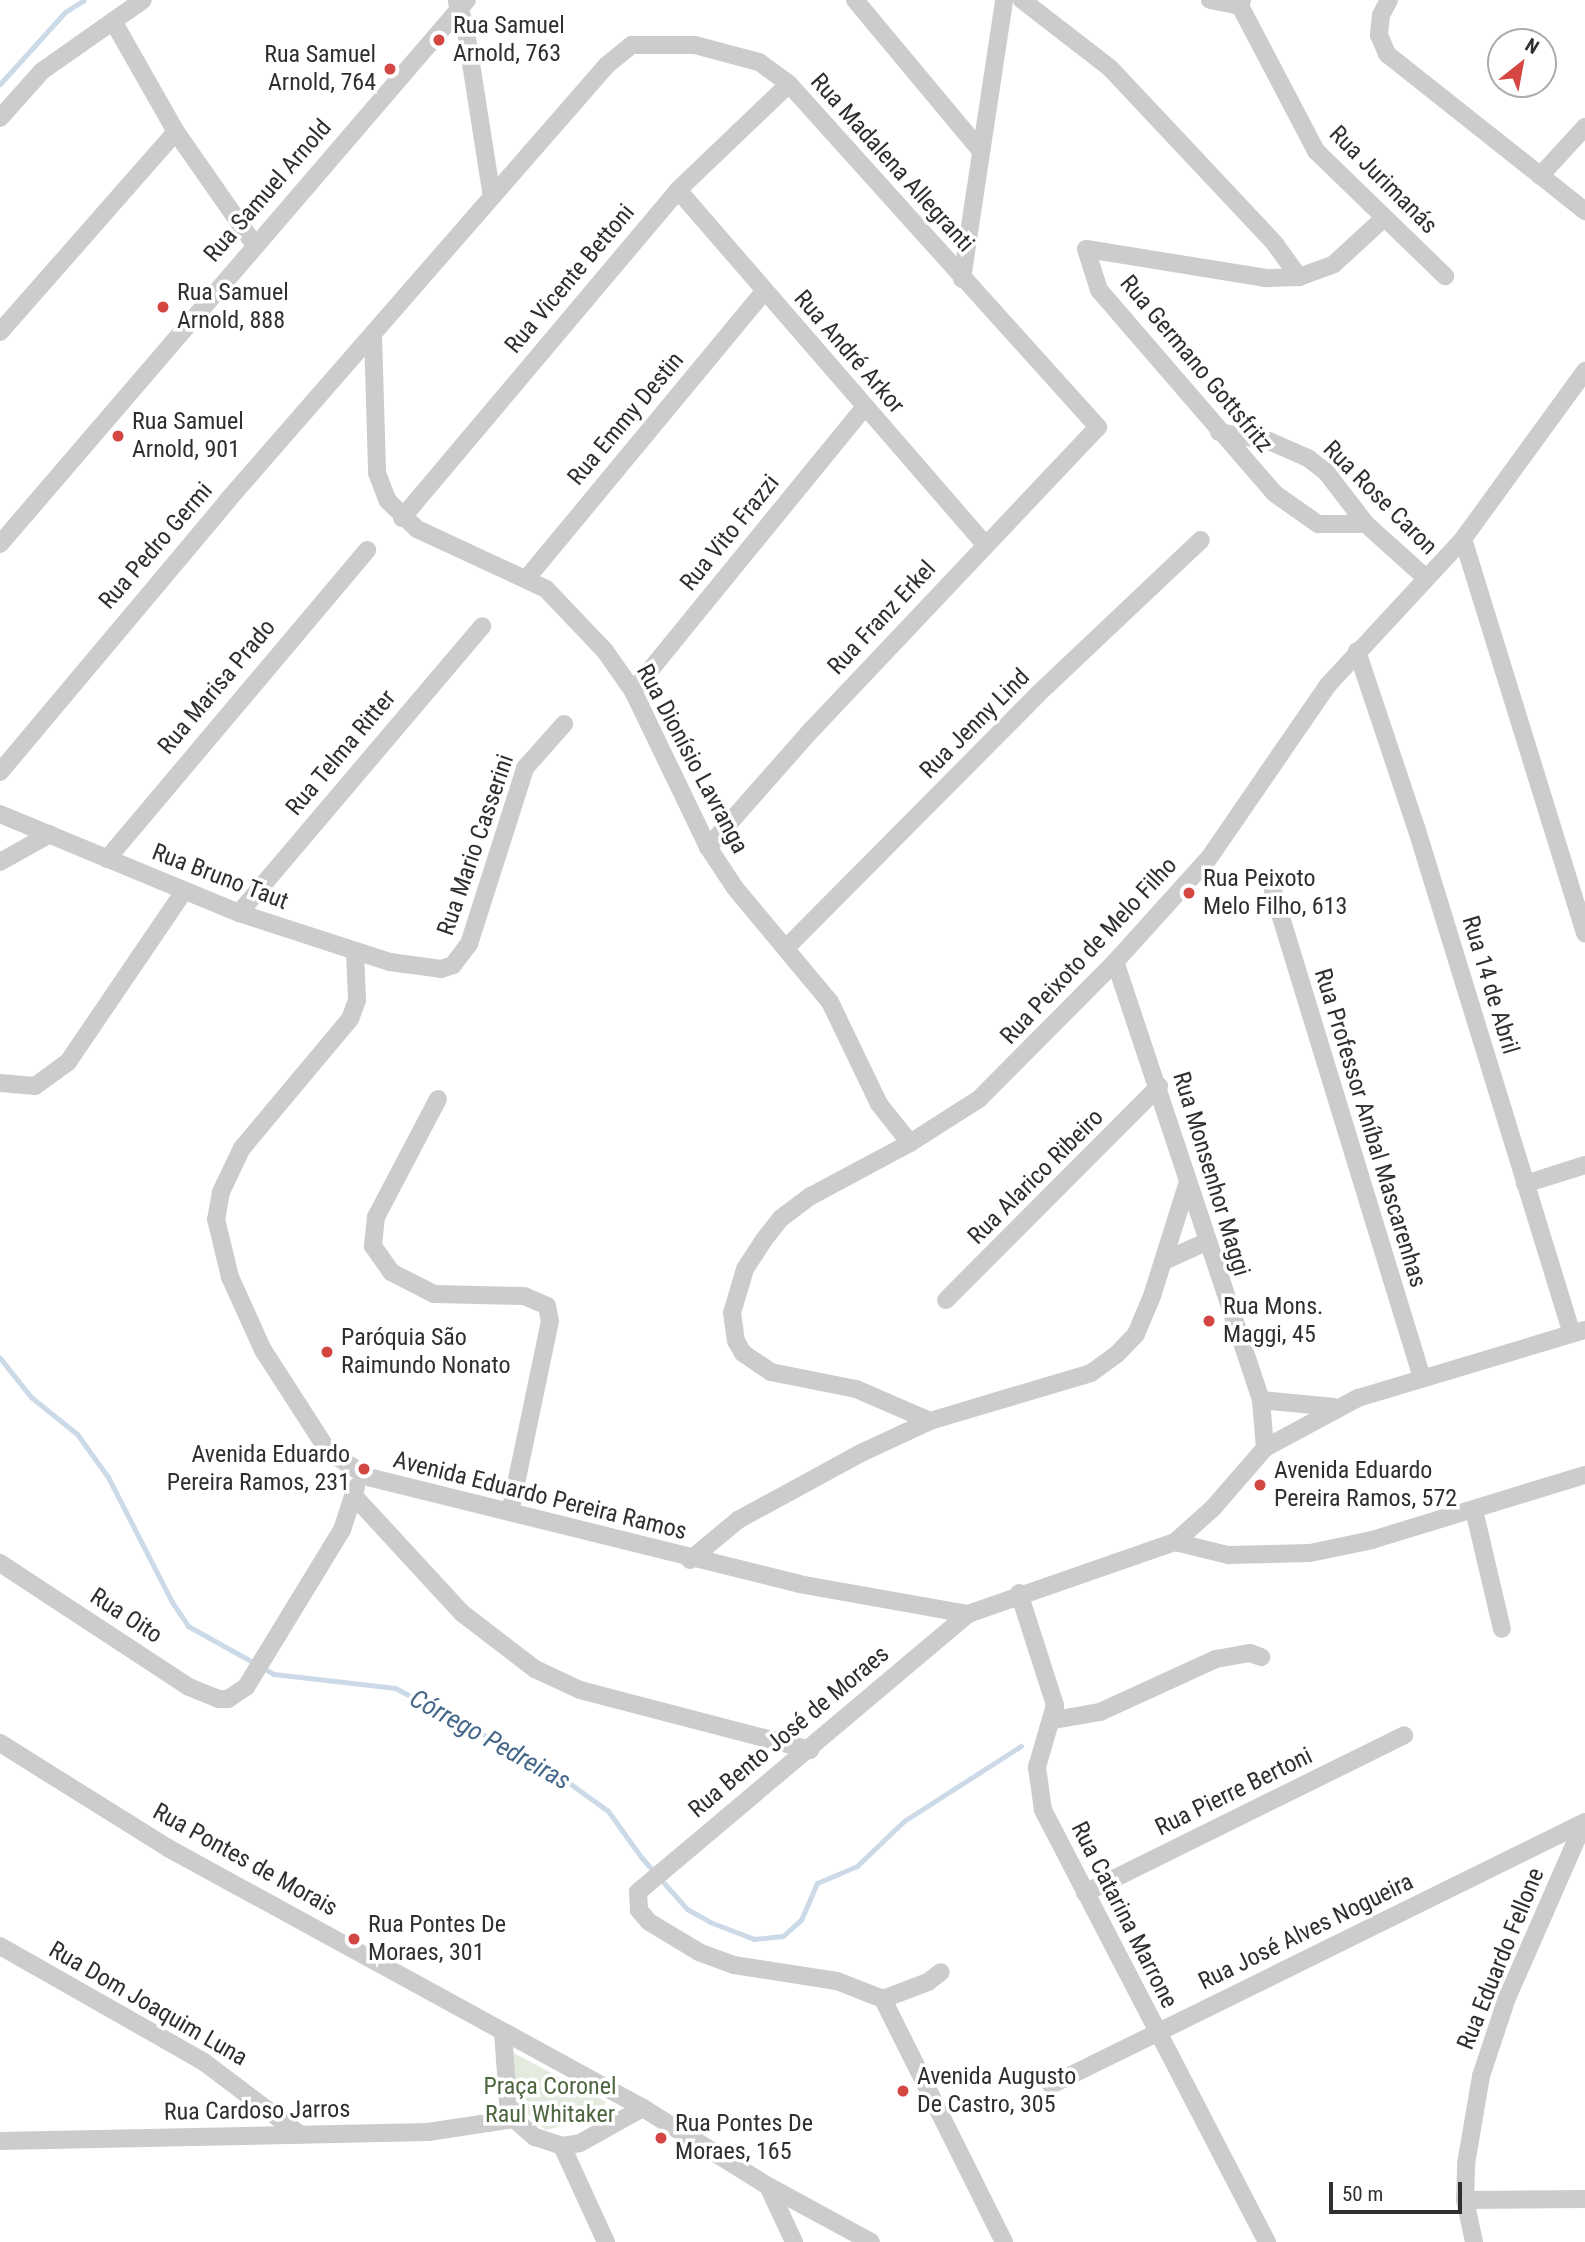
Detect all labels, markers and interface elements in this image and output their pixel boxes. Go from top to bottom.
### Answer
place label: Rua Samuel Arnold, 763 [453,12,565,68]
north arrow [1487,28,1557,98]
marker: Rua Samuel Arnold, 763 [431,32,447,48]
text: N [1521,33,1543,59]
place label: Rua Samuel Arnold, 764 [264,41,376,97]
marker: Rua Samuel Arnold, 764 [382,61,398,77]
street label: Rua Madalena Allegranti [804,68,980,258]
street label: Rua Samuel Arnold [198,114,338,268]
street label: Rua Jurimanás [1323,120,1443,240]
street label: Rua Vicente Bettoni [499,199,641,359]
street label: Rua Germano Gottsfritz [1114,270,1278,458]
place label: Rua Samuel Arnold, 888 [177,279,289,335]
street label: Rua André Arkor [788,284,910,420]
marker: Rua Samuel Arnold, 888 [155,299,171,315]
street label: Rua Emmy Destin [562,347,690,491]
place label: Rua Samuel Arnold, 901 [132,408,244,464]
marker: Rua Samuel Arnold, 901 [110,428,126,444]
street label: Rua Rose Caron [1317,435,1443,561]
street label: Rua Vito Frazzi [674,469,786,597]
street label: Rua Pedro Germi [93,477,219,615]
street label: Rua Franz Erkel [822,555,942,681]
street label: Rua Marisa Prado [152,614,282,760]
street label: Rua Dionísio Lavranga [630,659,754,859]
street label: Rua Jenny Lind [914,663,1036,785]
street label: Rua Telma Ritter [280,684,402,822]
street label: Rua Mario Casserini [432,751,520,939]
street label: Rua Bruno Taut [148,838,292,916]
street label: Rua Peixoto de Melo Filho [995,851,1183,1051]
place label: Rua Peixoto Melo Filho, 613 [1203,865,1347,921]
marker: Rua Peixoto Melo Filho, 613 [1181,885,1197,901]
street label: Rua 14 de Abril [1455,912,1525,1058]
street label: Rua Professor Aníbal Mascarenhas [1308,965,1432,1291]
street label: Rua Monsenhor Maggi [1166,1068,1256,1280]
street label: Rua Alarico Ribeiro [962,1103,1110,1251]
place label: Rua Mons. Maggi, 45 [1223,1293,1323,1349]
marker: Rua Mons. Maggi, 45 [1201,1313,1217,1329]
place label: Paróquia São Raimundo Nonato [341,1324,510,1380]
marker: Paróquia São Raimundo Nonato [319,1344,335,1360]
place label: Avenida Eduardo Pereira Ramos, 231 [167,1441,350,1497]
street label: Avenida Eduardo Pereira Ramos [390,1446,690,1546]
place label: Avenida Eduardo Pereira Ramos, 572 [1274,1457,1457,1513]
marker: Avenida Eduardo Pereira Ramos, 231 [356,1461,372,1477]
marker: Avenida Eduardo Pereira Ramos, 572 [1252,1477,1268,1493]
street label: Rua Oito [85,1582,167,1650]
street label: Rua Bento José de Moraes [683,1640,895,1824]
water label: Córrego Pedreiras [404,1683,576,1797]
street label: Rua Pierre Bertoni [1151,1742,1317,1842]
street label: Rua Pontes de Morais [148,1797,342,1923]
street label: Rua Catarina Marrone [1065,1817,1183,2013]
street label: Rua Eduardo Fellone [1451,1864,1551,2054]
street label: Rua José Alves Nogueira [1194,1867,1418,1997]
place label: Rua Pontes De Moraes, 301 [368,1911,506,1967]
marker: Rua Pontes De Moraes, 301 [346,1931,362,1947]
street label: Rua Dom Joaquim Luna [44,1935,252,2073]
place label: Avenida Augusto De Castro, 305 [917,2063,1076,2119]
park label: Praça Coronel Raul Whitaker [484,2073,616,2129]
marker: Avenida Augusto De Castro, 305 [895,2083,911,2099]
street label: Rua Cardoso Jarros [164,2095,350,2127]
place label: Rua Pontes De Moraes, 165 [675,2110,813,2166]
marker: Rua Pontes De Moraes, 165 [653,2130,669,2146]
scale bar [1333,2168,1466,2212]
text: 50 m [1342,2182,1383,2206]

